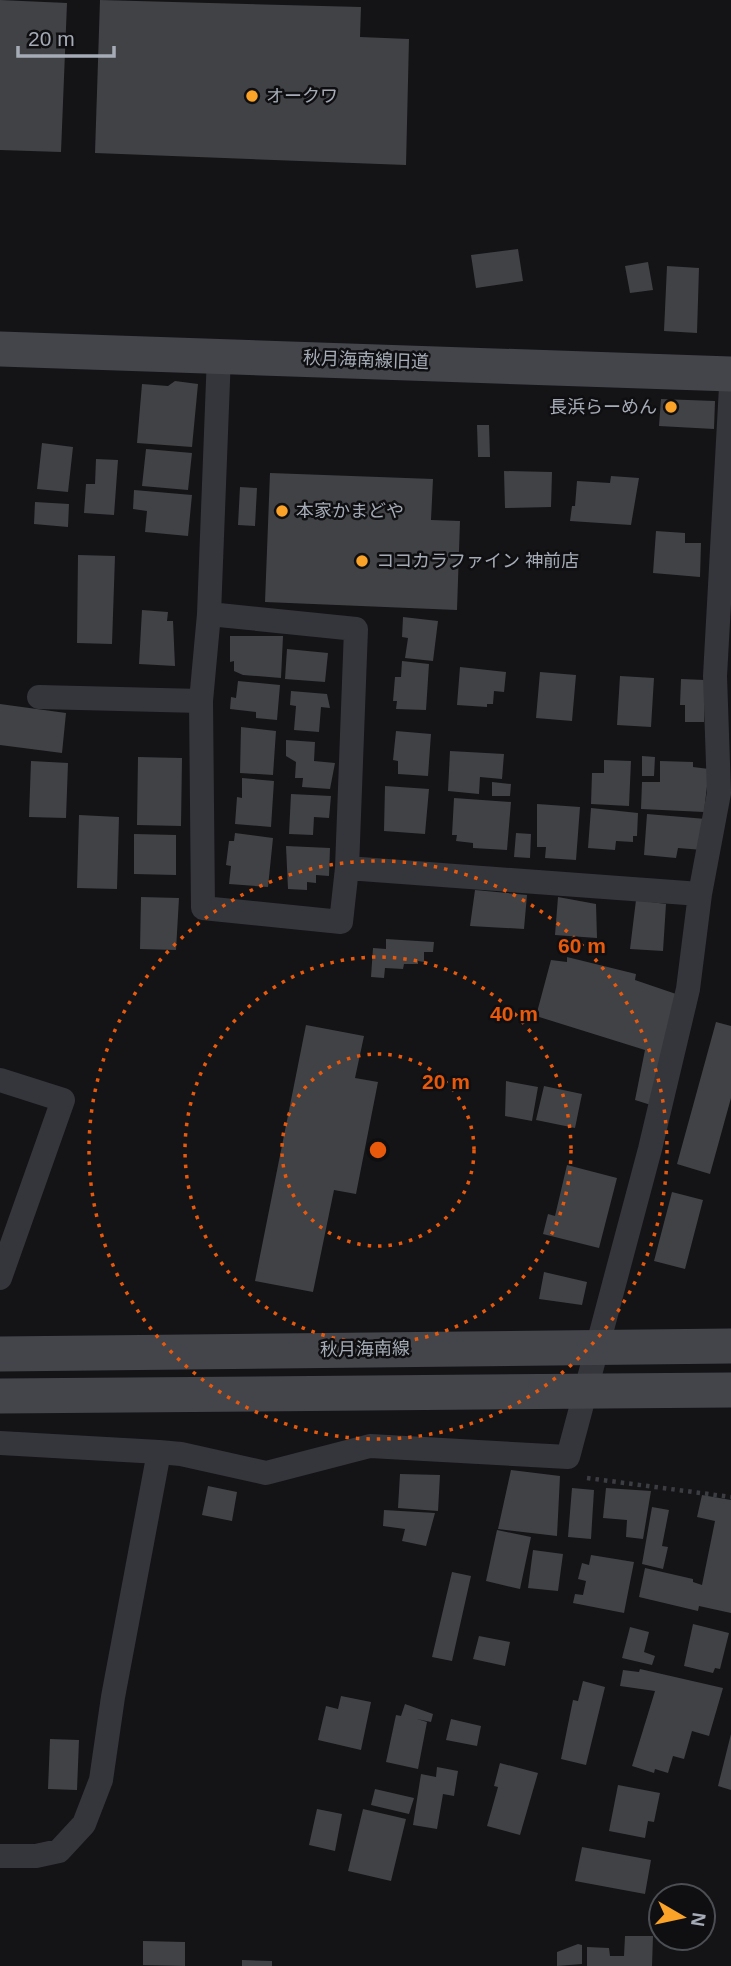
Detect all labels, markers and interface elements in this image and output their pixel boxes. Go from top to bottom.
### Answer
scale bar [18,14,114,58]
text: 20 m [28,27,75,50]
place label: オークワ [266,86,338,106]
marker: オークワ [244,88,260,104]
street label: 秋月海南線旧道 [303,348,429,372]
place label: 長浜らーめん [549,397,657,417]
marker: 長浜らーめん [663,399,679,415]
place label: 本家かまどや [296,501,404,521]
marker: 本家かまどや [274,503,290,519]
place label: ココカラファイン 神前店 [376,551,579,571]
marker: ココカラファイン 神前店 [354,553,370,569]
text: 60 m [558,934,606,957]
text: 40 m [490,1002,538,1025]
text: 20 m [422,1070,470,1093]
centre of rings [366,1138,390,1162]
street label: 秋月海南線 [320,1338,410,1360]
north arrow [647,1882,717,1952]
text: N [687,1911,710,1928]

